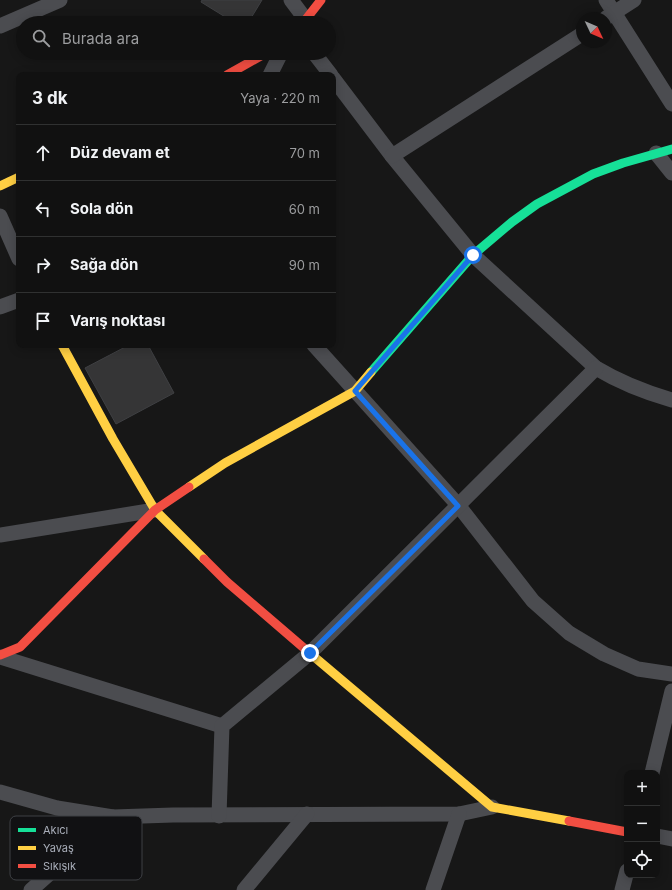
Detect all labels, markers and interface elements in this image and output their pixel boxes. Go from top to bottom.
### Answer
north arrow [576,12,612,48]
search box [16,16,336,60]
icon: search [30,27,52,49]
text: Burada ara [62,29,139,48]
text: 3 dk [32,88,68,108]
text: Yaya · 220 m [240,90,320,106]
icon: ahead [32,142,54,164]
text: Düz devam et [70,143,170,162]
text: 70 m [290,145,320,161]
icon: left [32,198,54,220]
text: Sola dön [70,199,133,218]
text: 60 m [289,201,320,217]
route start [464,246,482,264]
icon: right [32,254,54,276]
text: Sağa dön [70,255,138,274]
text: 90 m [289,257,320,273]
icon: arrive [32,310,54,332]
text: Varış noktası [70,311,165,330]
route end [301,644,319,662]
map controls [624,770,660,878]
button: + [624,770,660,806]
button: − [624,806,660,842]
legend [10,816,142,880]
text: Akıcı [43,823,68,837]
text: Yavaş [43,841,74,855]
button: locate [624,842,660,878]
text: Sıkışık [43,859,76,873]

